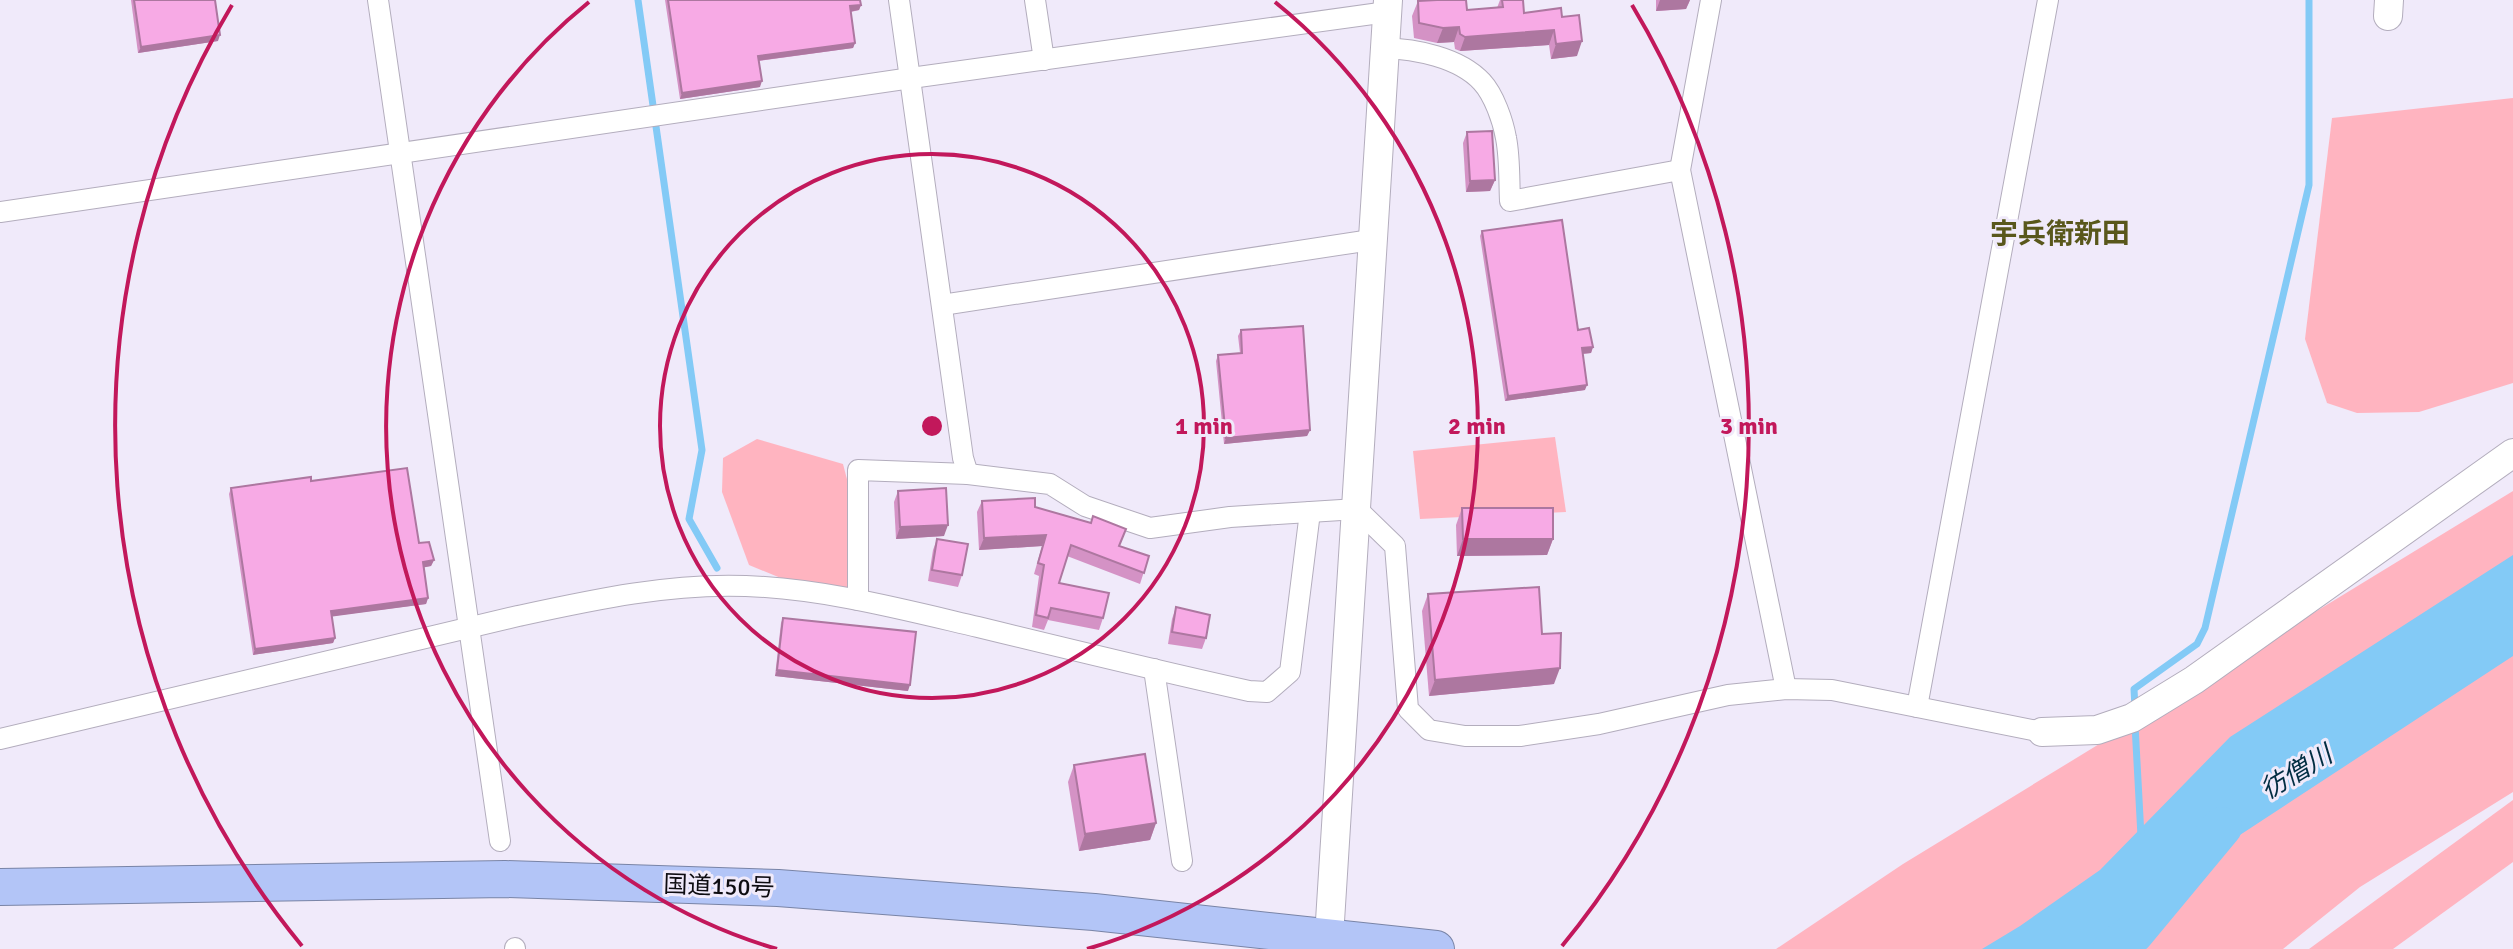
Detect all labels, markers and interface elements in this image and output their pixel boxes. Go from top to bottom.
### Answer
district label: 宇兵衛新田 [1990,217,2130,251]
text: 1 min [1175,411,1233,441]
text: 2 min [1448,411,1506,441]
text: 3 min [1720,411,1778,441]
centre of rings [918,412,946,440]
water label: 彷僧川 [2255,738,2341,807]
street label: 国道150号 [663,869,775,903]

